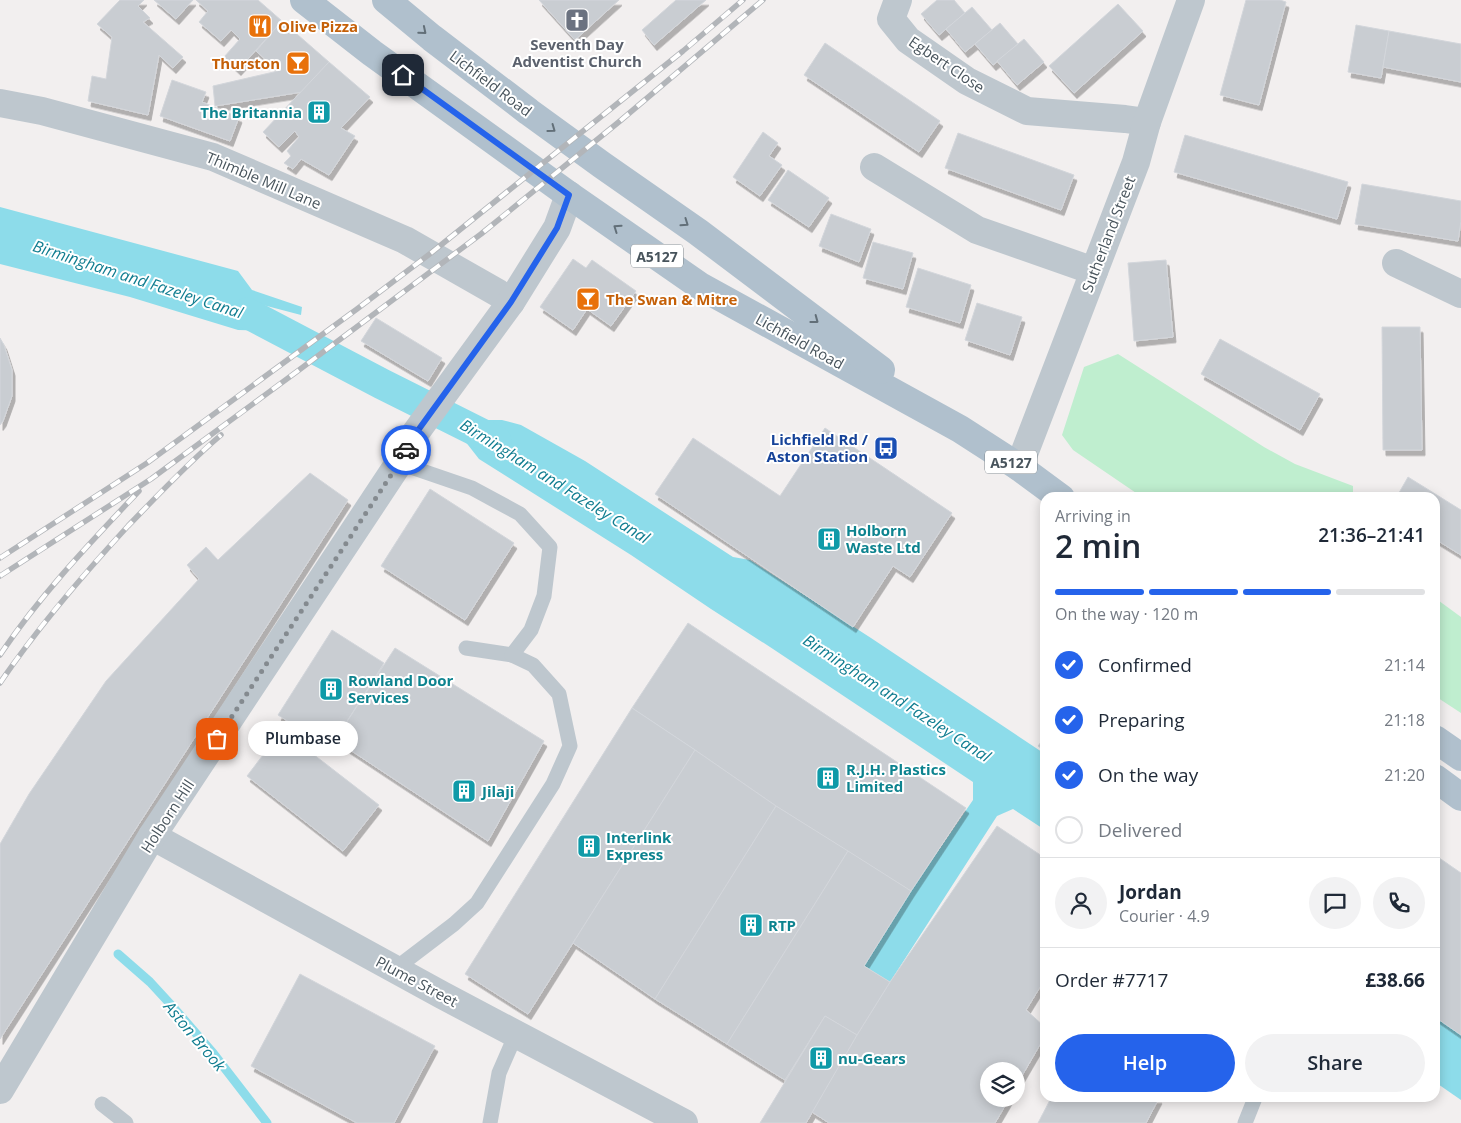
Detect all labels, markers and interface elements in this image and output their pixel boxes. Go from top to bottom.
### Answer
church icon: Seventh Day Adventist Church [564,7,590,33]
restaurant icon: Olive Pizza [247,13,273,39]
place label: Olive Pizza [278,16,358,36]
one-way arrow [418,26,427,35]
street label: Egbert Close [905,31,989,97]
place label: Seventh Day Adventist Church [512,34,642,71]
street label: Lichfield Road [446,46,536,120]
bar icon: Thurston [285,50,311,76]
place label: Thurston [212,53,280,73]
pin [382,54,424,96]
icon: home [389,61,417,89]
building icon: The Britannia [306,99,332,125]
place label: The Britannia [200,102,302,122]
one-way arrow [546,123,556,132]
street label: Thimble Mill Lane [204,147,324,213]
street label: Sutherland Street [1077,173,1139,295]
one-way arrow [679,217,689,226]
one-way arrow [613,225,622,234]
water label: Birmingham and Fazeley Canal [30,235,247,324]
road number: A5127 [631,245,683,268]
bar icon: The Swan & Mitre [575,286,601,312]
place label: The Swan & Mitre [606,289,737,309]
street label: Lichfield Road [752,309,848,373]
one-way arrow [809,314,819,323]
water label: Birmingham and Fazeley Canal [456,413,655,549]
courier [381,425,431,475]
place label: Lichfield Rd / Aston Station [767,429,869,466]
bus stop icon: Lichfield Rd / Aston Station [873,435,899,461]
icon: car [392,436,420,464]
road number: A5127 [985,451,1037,474]
text: Arriving in [1055,505,1131,527]
place label: Holborn Waste Ltd [846,520,921,557]
text: 21:36–21:41 [1318,522,1425,548]
text: 2 min [1055,524,1141,567]
building icon: Holborn Waste Ltd [816,526,842,552]
text: On the way · 120 m [1055,603,1198,625]
water label: Birmingham and Fazeley Canal [799,629,996,768]
icon: check [1055,651,1083,679]
text: Confirmed [1098,652,1192,678]
text: 21:14 [1384,654,1425,676]
place label: Rowland Door Services [348,670,454,707]
building icon: Rowland Door Services [318,676,344,702]
icon: check [1055,706,1083,734]
text: Preparing [1098,707,1185,733]
text: 21:18 [1384,709,1425,731]
pin [196,718,238,760]
callout: Plumbase [247,722,357,756]
icon: bag [203,725,231,753]
text: Plumbase [265,727,341,749]
place label: R.J.H. Plastics Limited [846,759,946,796]
icon: check [1055,761,1083,789]
text: On the way [1098,762,1198,788]
text: 21:20 [1384,764,1425,786]
building icon: R.J.H. Plastics Limited [815,765,841,791]
street label: Holborn Hill [136,775,198,857]
building icon: Jilaji [451,778,477,804]
place label: Jilaji [480,781,514,801]
text: Delivered [1098,817,1182,843]
place label: Interlink Express [606,827,672,864]
building icon: Interlink Express [576,833,602,859]
button: person [1055,877,1107,929]
button: chat [1309,877,1361,929]
button: phone [1373,877,1425,929]
text: Jordan [1119,879,1182,905]
text: Courier · 4.9 [1119,905,1210,927]
building icon: RTP [738,912,764,938]
place label: RTP [768,915,796,935]
street label: Plume Street [373,951,461,1011]
text: Order #7717 [1055,967,1168,993]
text: £38.66 [1365,967,1425,993]
water label: Aston Brook [159,995,232,1077]
button: Help [1055,1034,1235,1092]
button: Share [1245,1034,1425,1092]
building icon: nu-Gears [808,1045,834,1071]
place label: nu-Gears [838,1048,906,1068]
map controls [980,1062,1025,1107]
button: layers [980,1062,1025,1107]

